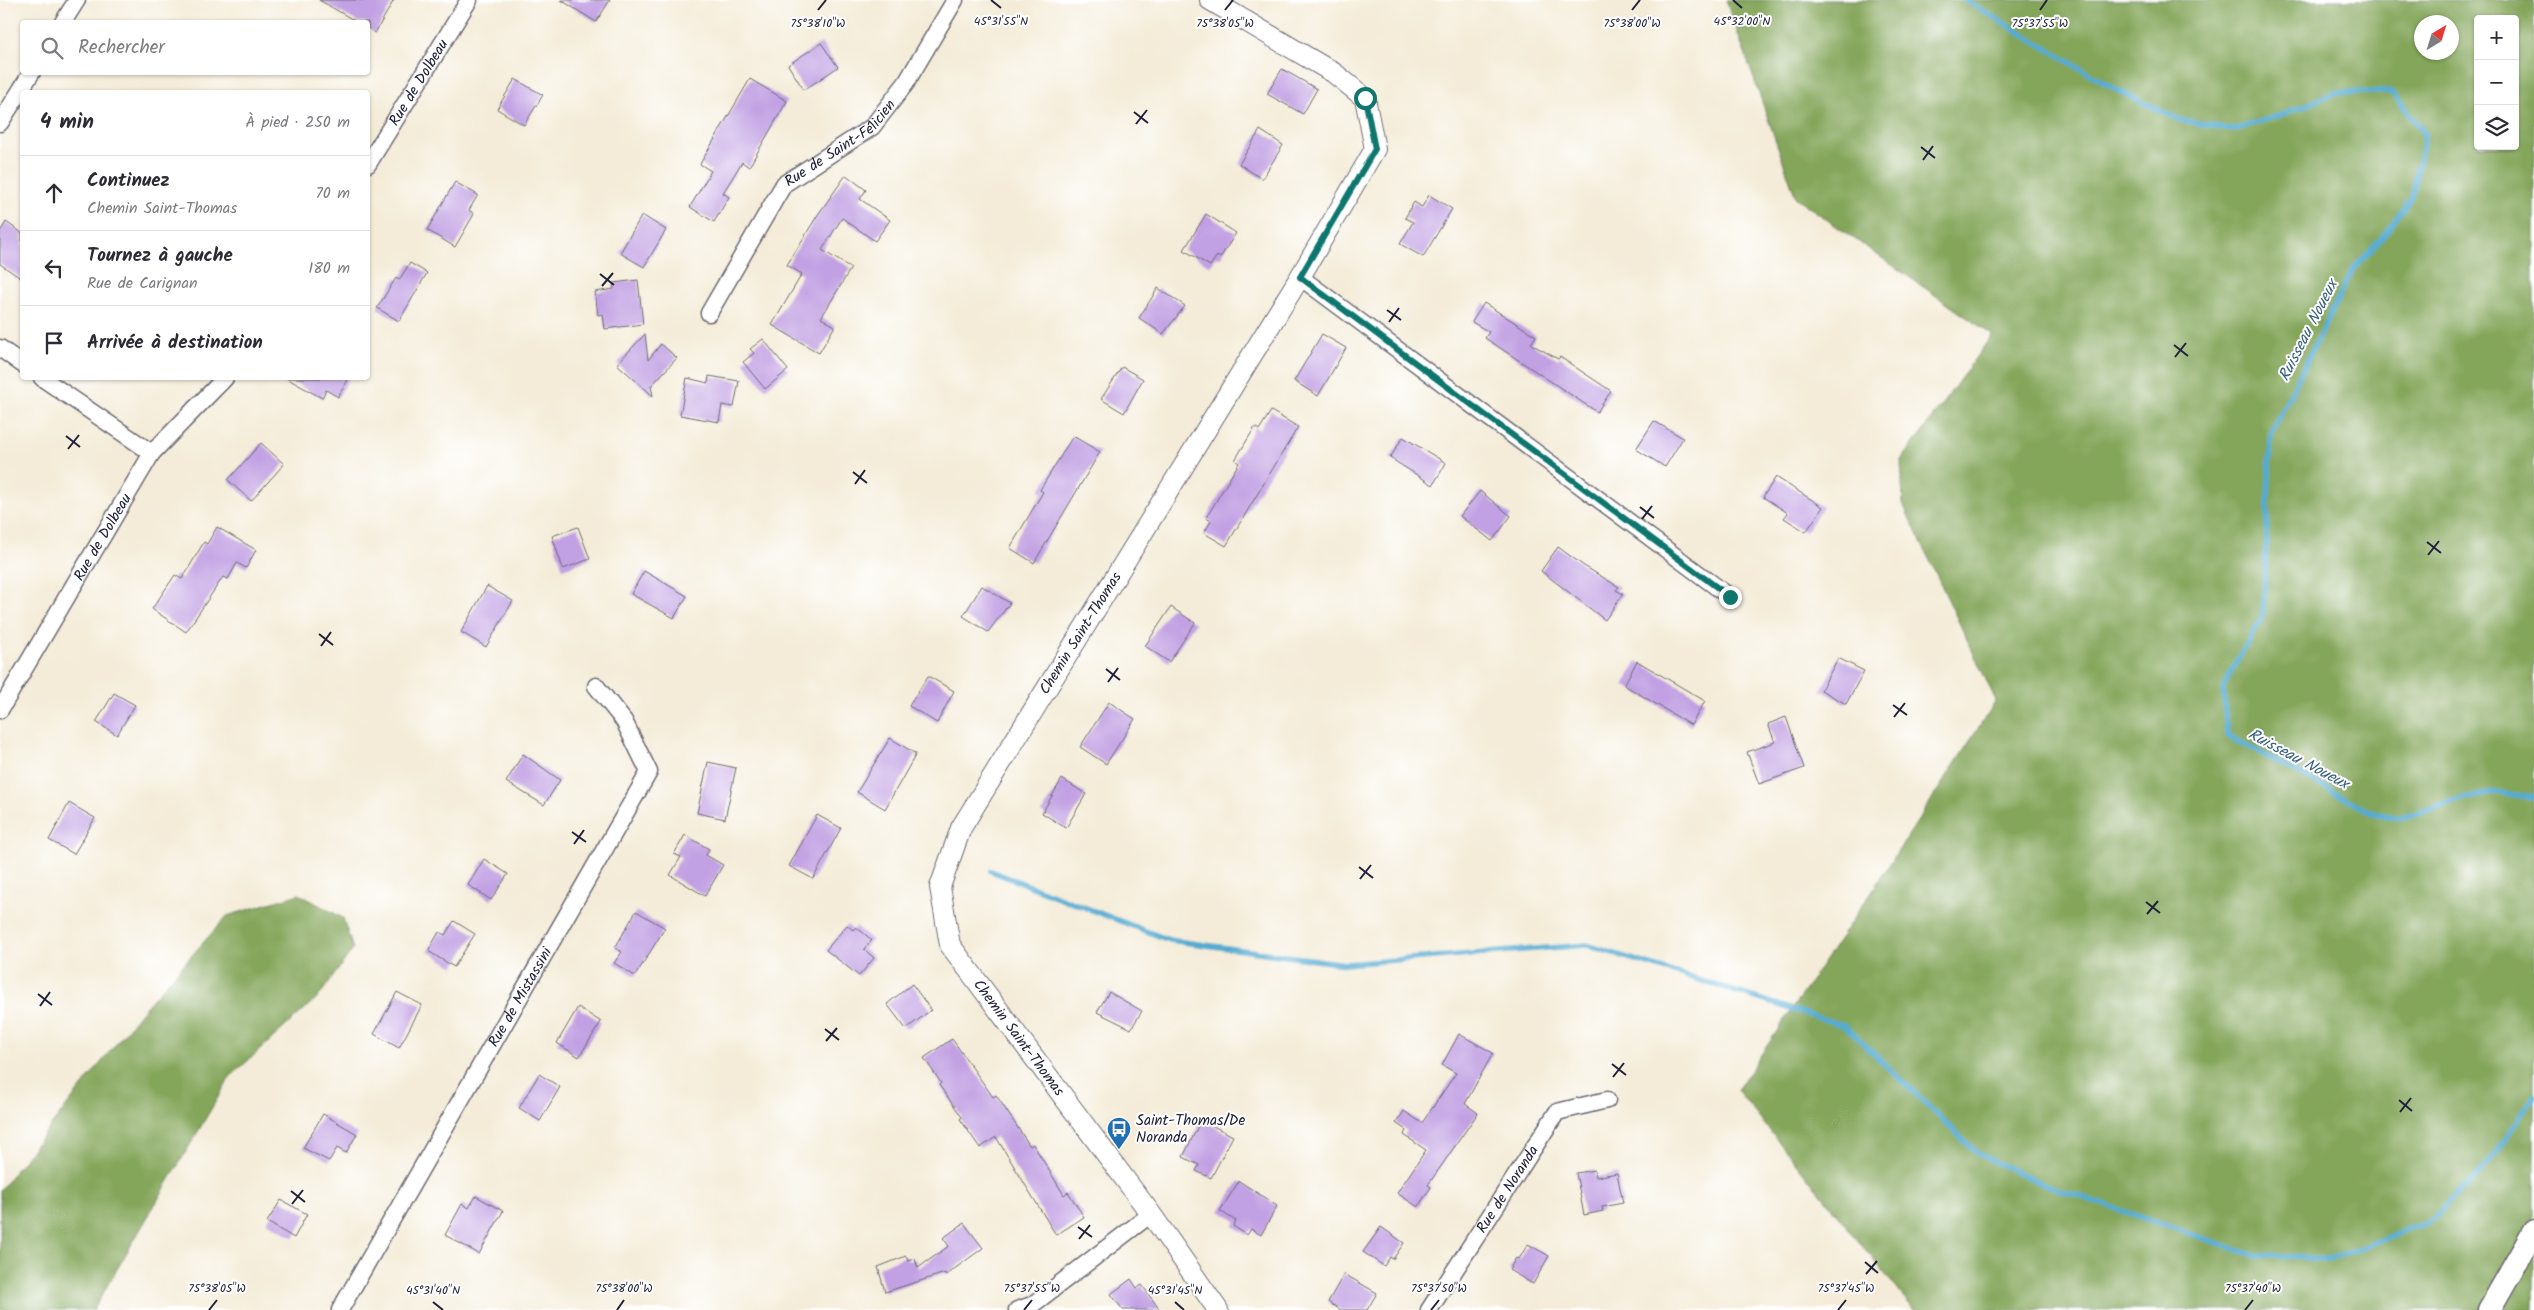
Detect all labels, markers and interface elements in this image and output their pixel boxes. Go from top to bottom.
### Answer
text: 45°31'55"N [974,12,1028,31]
text: 45°32'00"N [1714,12,1770,31]
text: 75°38'10"W [791,14,845,33]
text: 75°38'05"W [1196,14,1254,33]
text: 75°38'00"W [1603,14,1661,33]
text: 75°37'55"W [2012,14,2068,33]
north arrow [2414,15,2459,60]
map controls [2474,15,2519,150]
button: + [2474,15,2519,60]
search box [20,20,370,75]
text: Rechercher [78,33,165,63]
icon: search [38,34,66,62]
street label: Rue de Dolbeau [383,35,455,131]
button: − [2474,60,2519,105]
route start [1354,87,1377,110]
street label: Rue de Saint-Félicien [780,95,902,194]
button: layers [2474,105,2519,150]
text: 4 min [40,106,94,139]
text: À pied · 250 m [246,110,350,135]
text: Continuez [87,166,170,196]
icon: ahead [40,179,68,207]
text: 70 m [315,181,350,206]
text: Chemin Saint-Thomas [87,196,237,221]
text: Tournez à gauche [87,241,233,271]
icon: left [40,254,68,282]
text: 180 m [308,256,350,281]
text: Rue de Carignan [87,271,198,296]
water label: Ruisseau Noueux [2272,274,2346,386]
text: Arrivée à destination [87,328,263,358]
icon: arrive [40,329,68,357]
street label: Rue de Dolbeau [68,489,138,586]
street label: Chemin Saint-Thomas [1033,567,1129,700]
route end [1719,586,1742,609]
water label: Ruisseau Noueux [2244,722,2355,797]
street label: Rue de Mistassini [482,942,560,1052]
street label: Chemin Saint-Thomas [967,975,1071,1102]
place label: Saint-Thomas/De Noranda [1136,1109,1245,1150]
bus stop icon: Saint-Thomas/De Noranda [1106,1116,1132,1150]
street label: Rue de Noranda [1471,1141,1545,1238]
text: 75°38'05"W [188,1279,246,1298]
text: 75°38'00"W [595,1279,653,1298]
text: 75°37'55"W [1004,1279,1060,1298]
text: 75°37'50"W [1411,1279,1467,1298]
text: 75°37'45"W [1818,1279,1874,1298]
text: 75°37'40"W [2225,1279,2281,1298]
text: 45°31'40"N [406,1281,460,1300]
text: 45°31'45"N [1148,1281,1202,1300]

